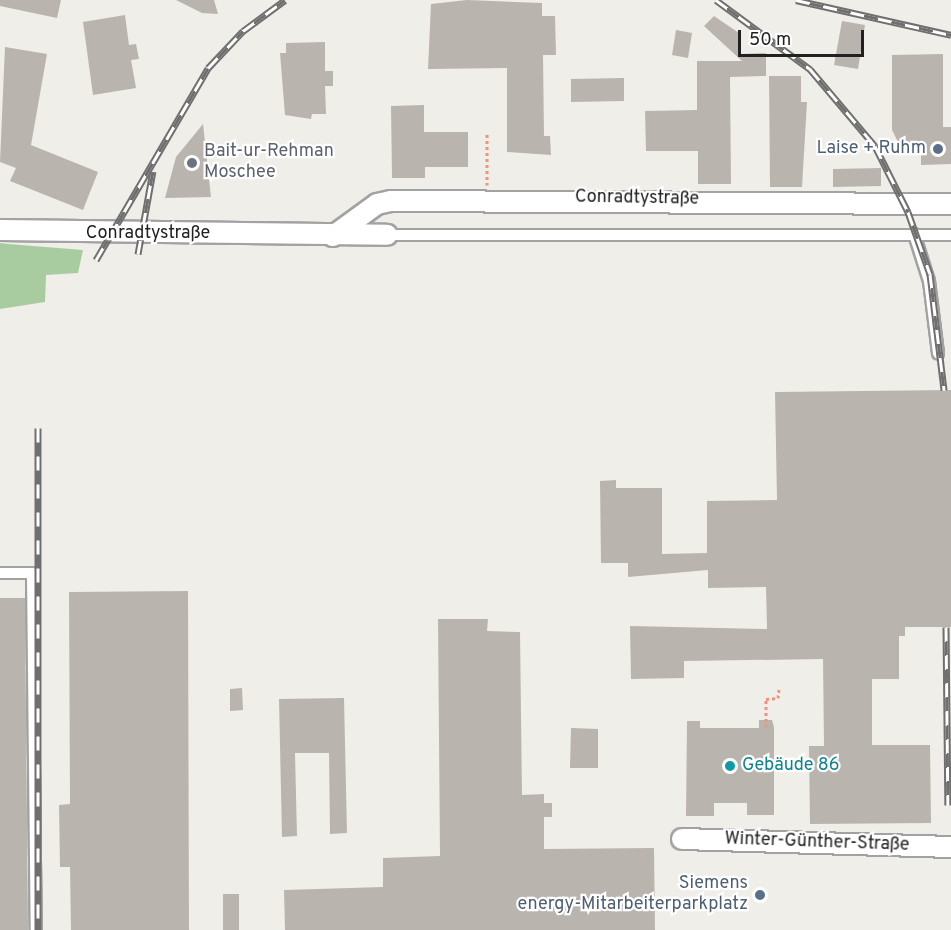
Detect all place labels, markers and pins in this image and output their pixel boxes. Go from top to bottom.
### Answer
place label: Laise + Ruhm [816,138,926,160]
place label: Bait-ur-Rehman Moschee [204,142,334,184]
marker: Laise + Ruhm [931,142,945,156]
marker: Bait-ur-Rehman Moschee [185,156,199,170]
place label: Gebäude 86 [742,755,839,777]
marker: Gebäude 86 [723,759,737,773]
place label: Siemens energy-Mitarbeiterparkplatz [518,874,748,916]
marker: Siemens energy-Mitarbeiterparkplatz [753,888,767,902]

